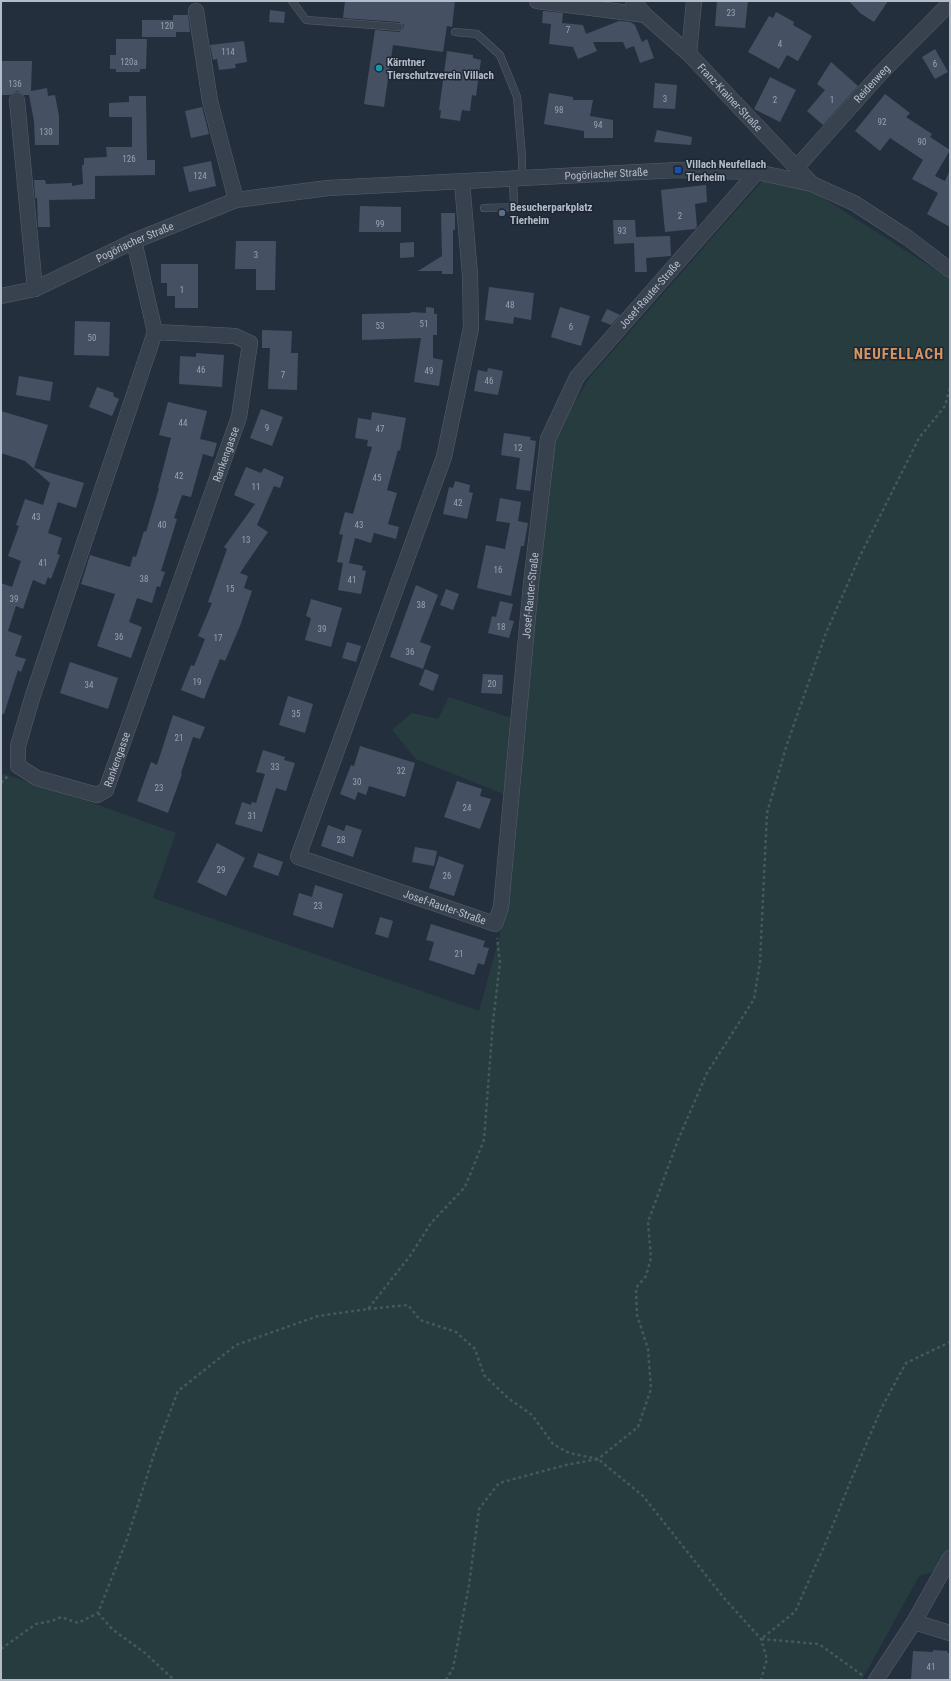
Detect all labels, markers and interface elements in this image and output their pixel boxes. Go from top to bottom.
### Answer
house number: 23 [727,8,735,18]
house number: 120 [160,21,174,31]
house number: 7 [566,25,571,35]
house number: 4 [778,39,783,49]
house number: 114 [221,47,235,57]
place label: Kärntner Tierschutzverein Villach [387,56,494,82]
house number: 120a [120,57,138,67]
house number: 6 [933,59,937,69]
street label: Franz-Krainer-Straße [695,61,765,134]
street label: Reidenweg [851,62,892,105]
marker: Kärntner Tierschutzverein Villach [374,63,384,73]
house number: 136 [8,79,22,89]
house number: 3 [663,94,667,104]
house number: 2 [773,95,778,105]
house number: 1 [830,95,834,105]
house number: 98 [555,105,563,115]
house number: 92 [878,117,887,127]
house number: 94 [594,120,603,130]
house number: 130 [39,127,53,137]
house number: 90 [918,137,926,147]
house number: 126 [122,154,136,164]
place label: Villach Neufellach Tierheim [686,158,766,184]
street label: Pogöriacher Straße [564,165,648,182]
marker: Villach Neufellach Tierheim [673,165,683,175]
house number: 124 [193,171,207,181]
place label: Besucherparkplatz Tierheim [510,201,593,227]
marker: Besucherparkplatz Tierheim [497,208,507,218]
house number: 2 [678,211,683,221]
street label: Pogöriacher Straße [94,219,175,265]
house number: 99 [376,219,384,229]
house number: 93 [618,226,626,236]
house number: 3 [254,250,258,260]
street label: Josef-Rauter-Straße [616,257,683,331]
house number: 1 [180,285,184,295]
house number: 48 [506,300,514,310]
house number: 51 [420,319,428,329]
house number: 53 [376,321,384,331]
house number: 6 [569,322,573,332]
house number: 50 [88,333,96,343]
district label: NEUFELLACH [854,345,944,363]
house number: 46 [197,365,205,375]
house number: 49 [425,366,433,376]
house number: 7 [281,370,286,380]
house number: 46 [485,376,493,386]
house number: 44 [179,418,188,428]
house number: 9 [265,423,269,433]
house number: 47 [376,424,385,434]
street label: Rankengasse [210,425,242,484]
house number: 12 [514,443,523,453]
house number: 42 [175,471,184,481]
house number: 45 [373,473,382,483]
house number: 11 [252,482,260,492]
house number: 42 [454,498,463,508]
house number: 43 [32,512,40,522]
house number: 40 [158,520,166,530]
house number: 43 [355,520,363,530]
house number: 13 [242,535,250,545]
street label: Josef-Rauter-Straße [519,552,541,639]
house number: 41 [39,558,47,568]
house number: 16 [494,565,502,575]
house number: 38 [140,574,148,584]
house number: 41 [348,575,356,585]
house number: 15 [226,584,235,594]
house number: 39 [10,594,18,604]
house number: 38 [417,600,425,610]
house number: 18 [497,622,505,632]
house number: 39 [318,624,326,634]
house number: 36 [115,632,123,642]
house number: 17 [214,633,223,643]
house number: 36 [406,647,414,657]
house number: 19 [193,677,201,687]
house number: 20 [488,679,496,689]
house number: 34 [85,680,94,690]
house number: 35 [292,709,301,719]
street label: Rankengasse [101,730,133,789]
house number: 21 [175,733,183,743]
house number: 33 [271,762,279,772]
house number: 32 [397,766,406,776]
house number: 30 [353,777,361,787]
house number: 23 [155,783,163,793]
house number: 24 [463,803,472,813]
house number: 31 [248,811,256,821]
house number: 28 [337,835,345,845]
house number: 29 [217,865,225,875]
house number: 26 [443,871,451,881]
street label: Josef-Rauter-Straße [402,887,488,927]
house number: 23 [314,901,322,911]
house number: 21 [455,949,463,959]
house number: 41 [927,1662,935,1672]

